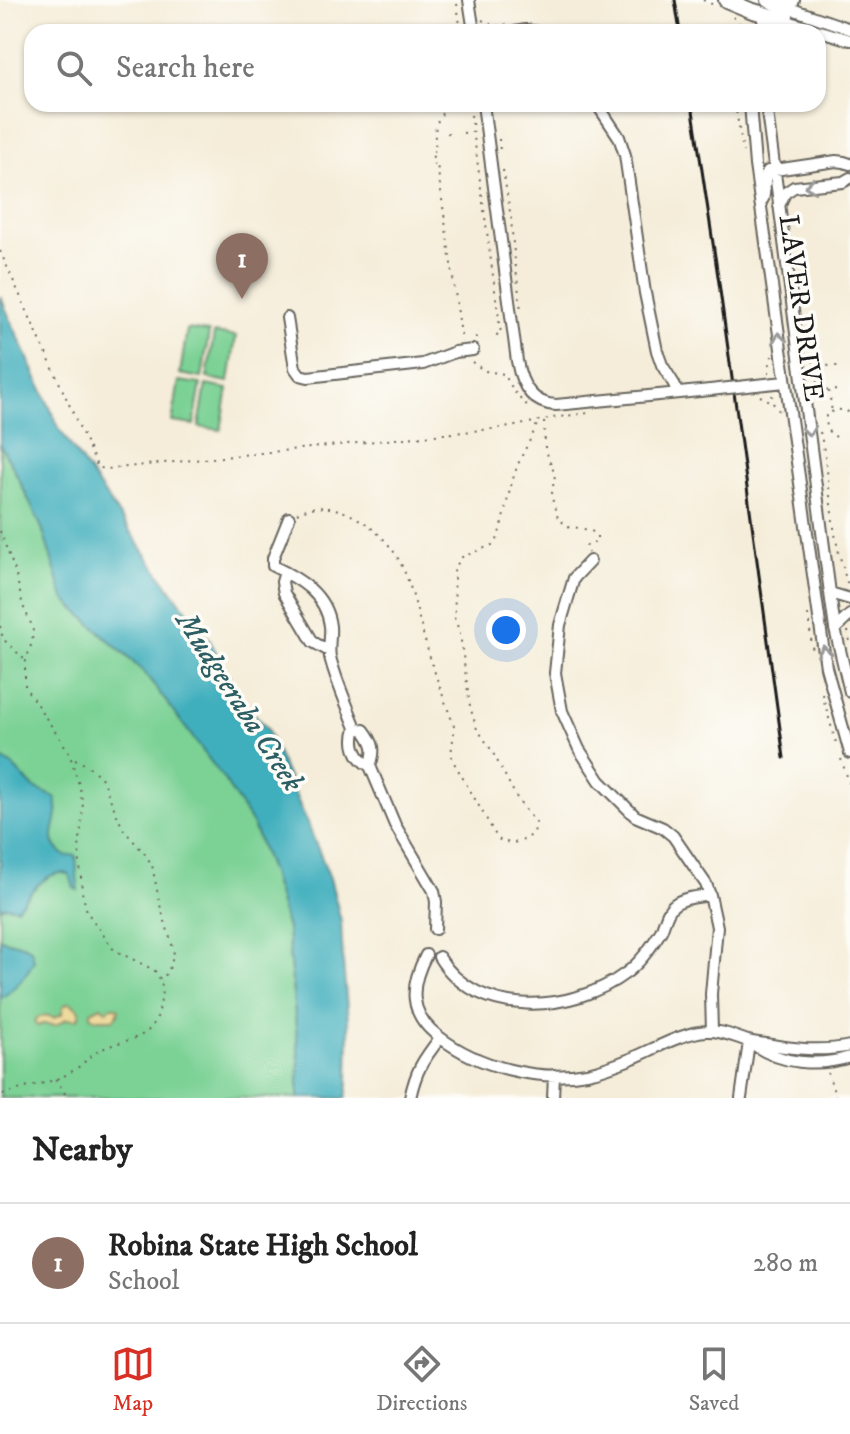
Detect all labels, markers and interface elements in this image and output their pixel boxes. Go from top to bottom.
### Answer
search box [24,24,826,112]
icon: search [52,46,96,90]
text: Search here [116,50,255,87]
one-way arrow [803,177,816,194]
street label: LAVER DRIVE [771,212,831,404]
pin: 1 [216,233,268,299]
one-way arrow [771,331,788,344]
one-way arrow [800,425,817,438]
water label: Mudgeeraba Creek [166,603,311,799]
your location [486,610,526,650]
one-way arrow [816,644,833,658]
text: Nearby [32,1129,133,1171]
text: Robina State High School [108,1228,418,1265]
text: 1 [53,1247,63,1280]
text: 280 m [753,1247,818,1280]
text: School [108,1265,179,1298]
tab: Map [111,1342,155,1417]
tab: Directions [376,1342,467,1417]
tab: Saved [689,1342,739,1417]

